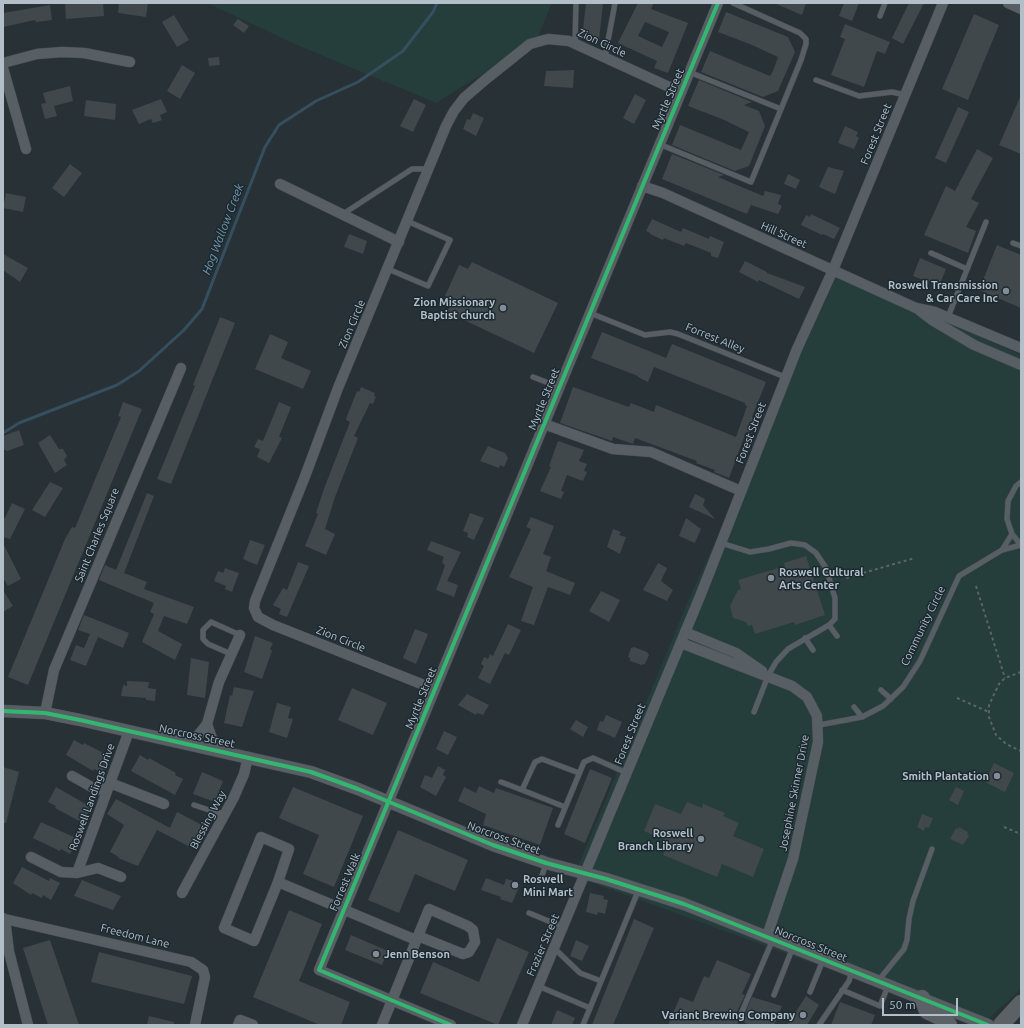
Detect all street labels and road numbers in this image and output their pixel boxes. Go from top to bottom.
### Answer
street label: Zion Circle [576,26,628,60]
street label: Myrtle Street [649,66,687,132]
street label: Forest Street [858,102,894,166]
street label: Hill Street [759,219,809,251]
street label: Zion Circle [336,298,368,350]
street label: Forrest Alley [684,320,746,356]
street label: Myrtle Street [526,366,562,432]
street label: Forest Street [733,400,769,466]
street label: Saint Charles Square [72,486,122,584]
street label: Community Circle [898,584,948,668]
street label: Zion Circle [314,623,368,655]
street label: Myrtle Street [403,665,439,731]
street label: Forest Street [612,702,648,766]
street label: Norcross Street [158,722,236,750]
street label: Josephine Skinner Drive [776,734,812,852]
street label: Roswell Landings Drive [66,741,118,853]
street label: Blessing Way [187,789,229,851]
street label: Norcross Street [466,819,542,857]
street label: Forrest Walk [327,851,363,913]
street label: Frazier Street [524,912,562,978]
street label: Freedom Lane [99,921,171,951]
street label: Norcross Street [773,923,849,965]

